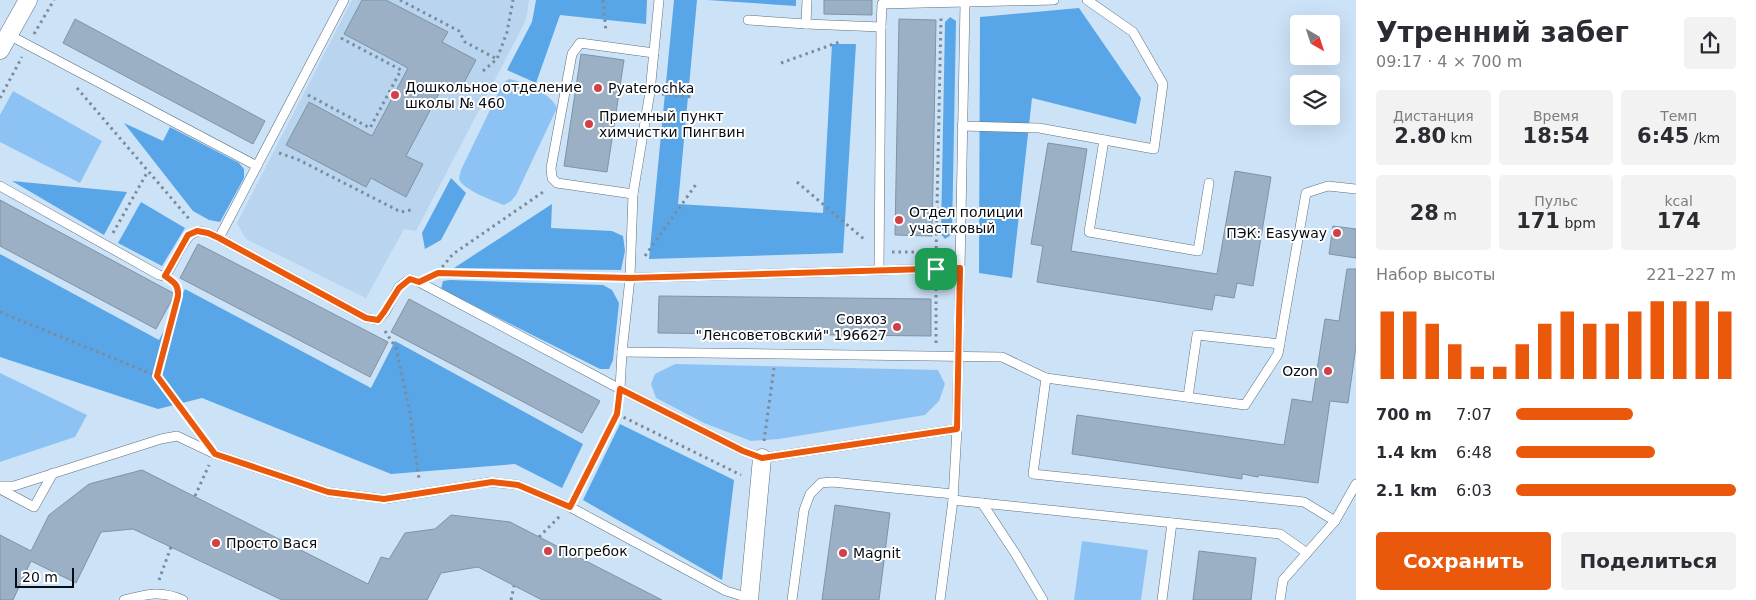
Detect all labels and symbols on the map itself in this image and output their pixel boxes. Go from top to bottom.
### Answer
north arrow [1290,15,1340,65]
place label: Дошкольное отделение школы № 460 [405,79,582,111]
place label: Pyaterochka [608,80,694,96]
marker: Pyaterochka [592,82,604,94]
marker: Дошкольное отделение школы № 460 [389,89,401,101]
place label: Приемный пункт химчистки Пингвин [599,108,745,140]
marker: Приемный пункт химчистки Пингвин [583,118,595,130]
place label: Отдел полиции участковый [909,204,1023,236]
marker: Отдел полиции участковый [893,214,905,226]
place label: ПЭК: Easyway [1226,225,1327,241]
marker: ПЭК: Easyway [1331,227,1343,239]
pin [915,248,957,290]
place label: Совхоз "Ленсоветовский" 196627 [695,311,887,343]
marker: Совхоз "Ленсоветовский" 196627 [891,321,903,333]
place label: Ozon [1282,363,1318,379]
marker: Ozon [1322,365,1334,377]
place label: Просто Вася [226,535,317,551]
marker: Просто Вася [210,537,222,549]
place label: Погребок [558,543,628,559]
marker: Погребок [542,545,554,557]
place label: Magnit [853,545,901,561]
marker: Magnit [837,547,849,559]
scale bar [15,565,74,588]

